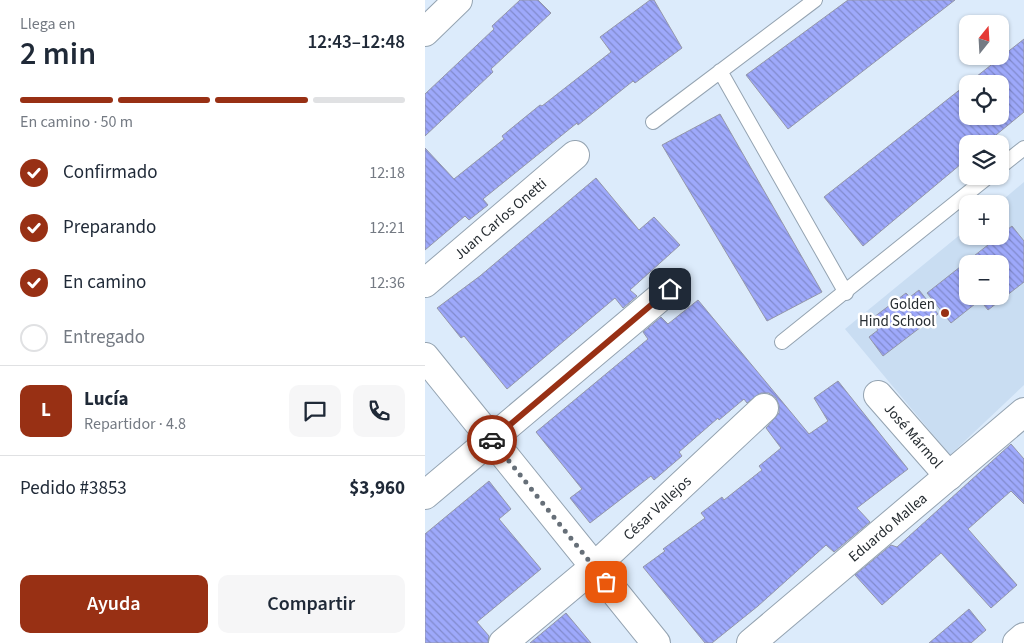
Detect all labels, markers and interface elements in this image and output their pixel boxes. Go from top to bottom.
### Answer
text: Llega en [20,13,75,35]
north arrow [959,15,1009,65]
map controls [959,15,1009,305]
text: 12:43–12:48 [307,29,405,56]
text: 2 min [20,31,96,77]
button: locate [959,75,1009,125]
text: En camino · 50 m [20,111,133,133]
button: layers [959,135,1009,185]
icon: check [20,159,48,187]
text: Confirmado [63,159,158,186]
text: 12:18 [369,162,405,184]
street label: Juan Carlos Onetti [450,174,551,265]
button: + [959,195,1009,245]
icon: check [20,214,48,242]
text: Preparando [63,214,156,241]
text: 12:21 [369,217,405,239]
button: − [959,255,1009,305]
pin [649,268,691,310]
icon: check [20,269,48,297]
text: En camino [63,269,146,296]
text: 12:36 [369,272,405,294]
icon: home [656,275,684,303]
place label: Golden Hind School [859,294,935,332]
marker: Golden Hind School [939,307,951,319]
text: Entregado [63,324,145,351]
button: chat [289,385,341,437]
button: phone [353,385,405,437]
text: Lucía [84,386,129,413]
text: L [41,397,51,424]
street label: José Mármol [879,399,948,473]
text: Repartidor · 4.8 [84,413,186,435]
courier [467,415,517,465]
icon: car [478,426,506,454]
street label: César Vallejos [619,471,696,545]
text: Pedido #3853 [20,475,127,502]
text: $3,960 [349,475,405,502]
street label: Eduardo Mallea [844,488,932,567]
pin [585,561,627,603]
icon: bag [592,568,620,596]
button: Ayuda [20,575,208,633]
button: Compartir [218,575,405,633]

